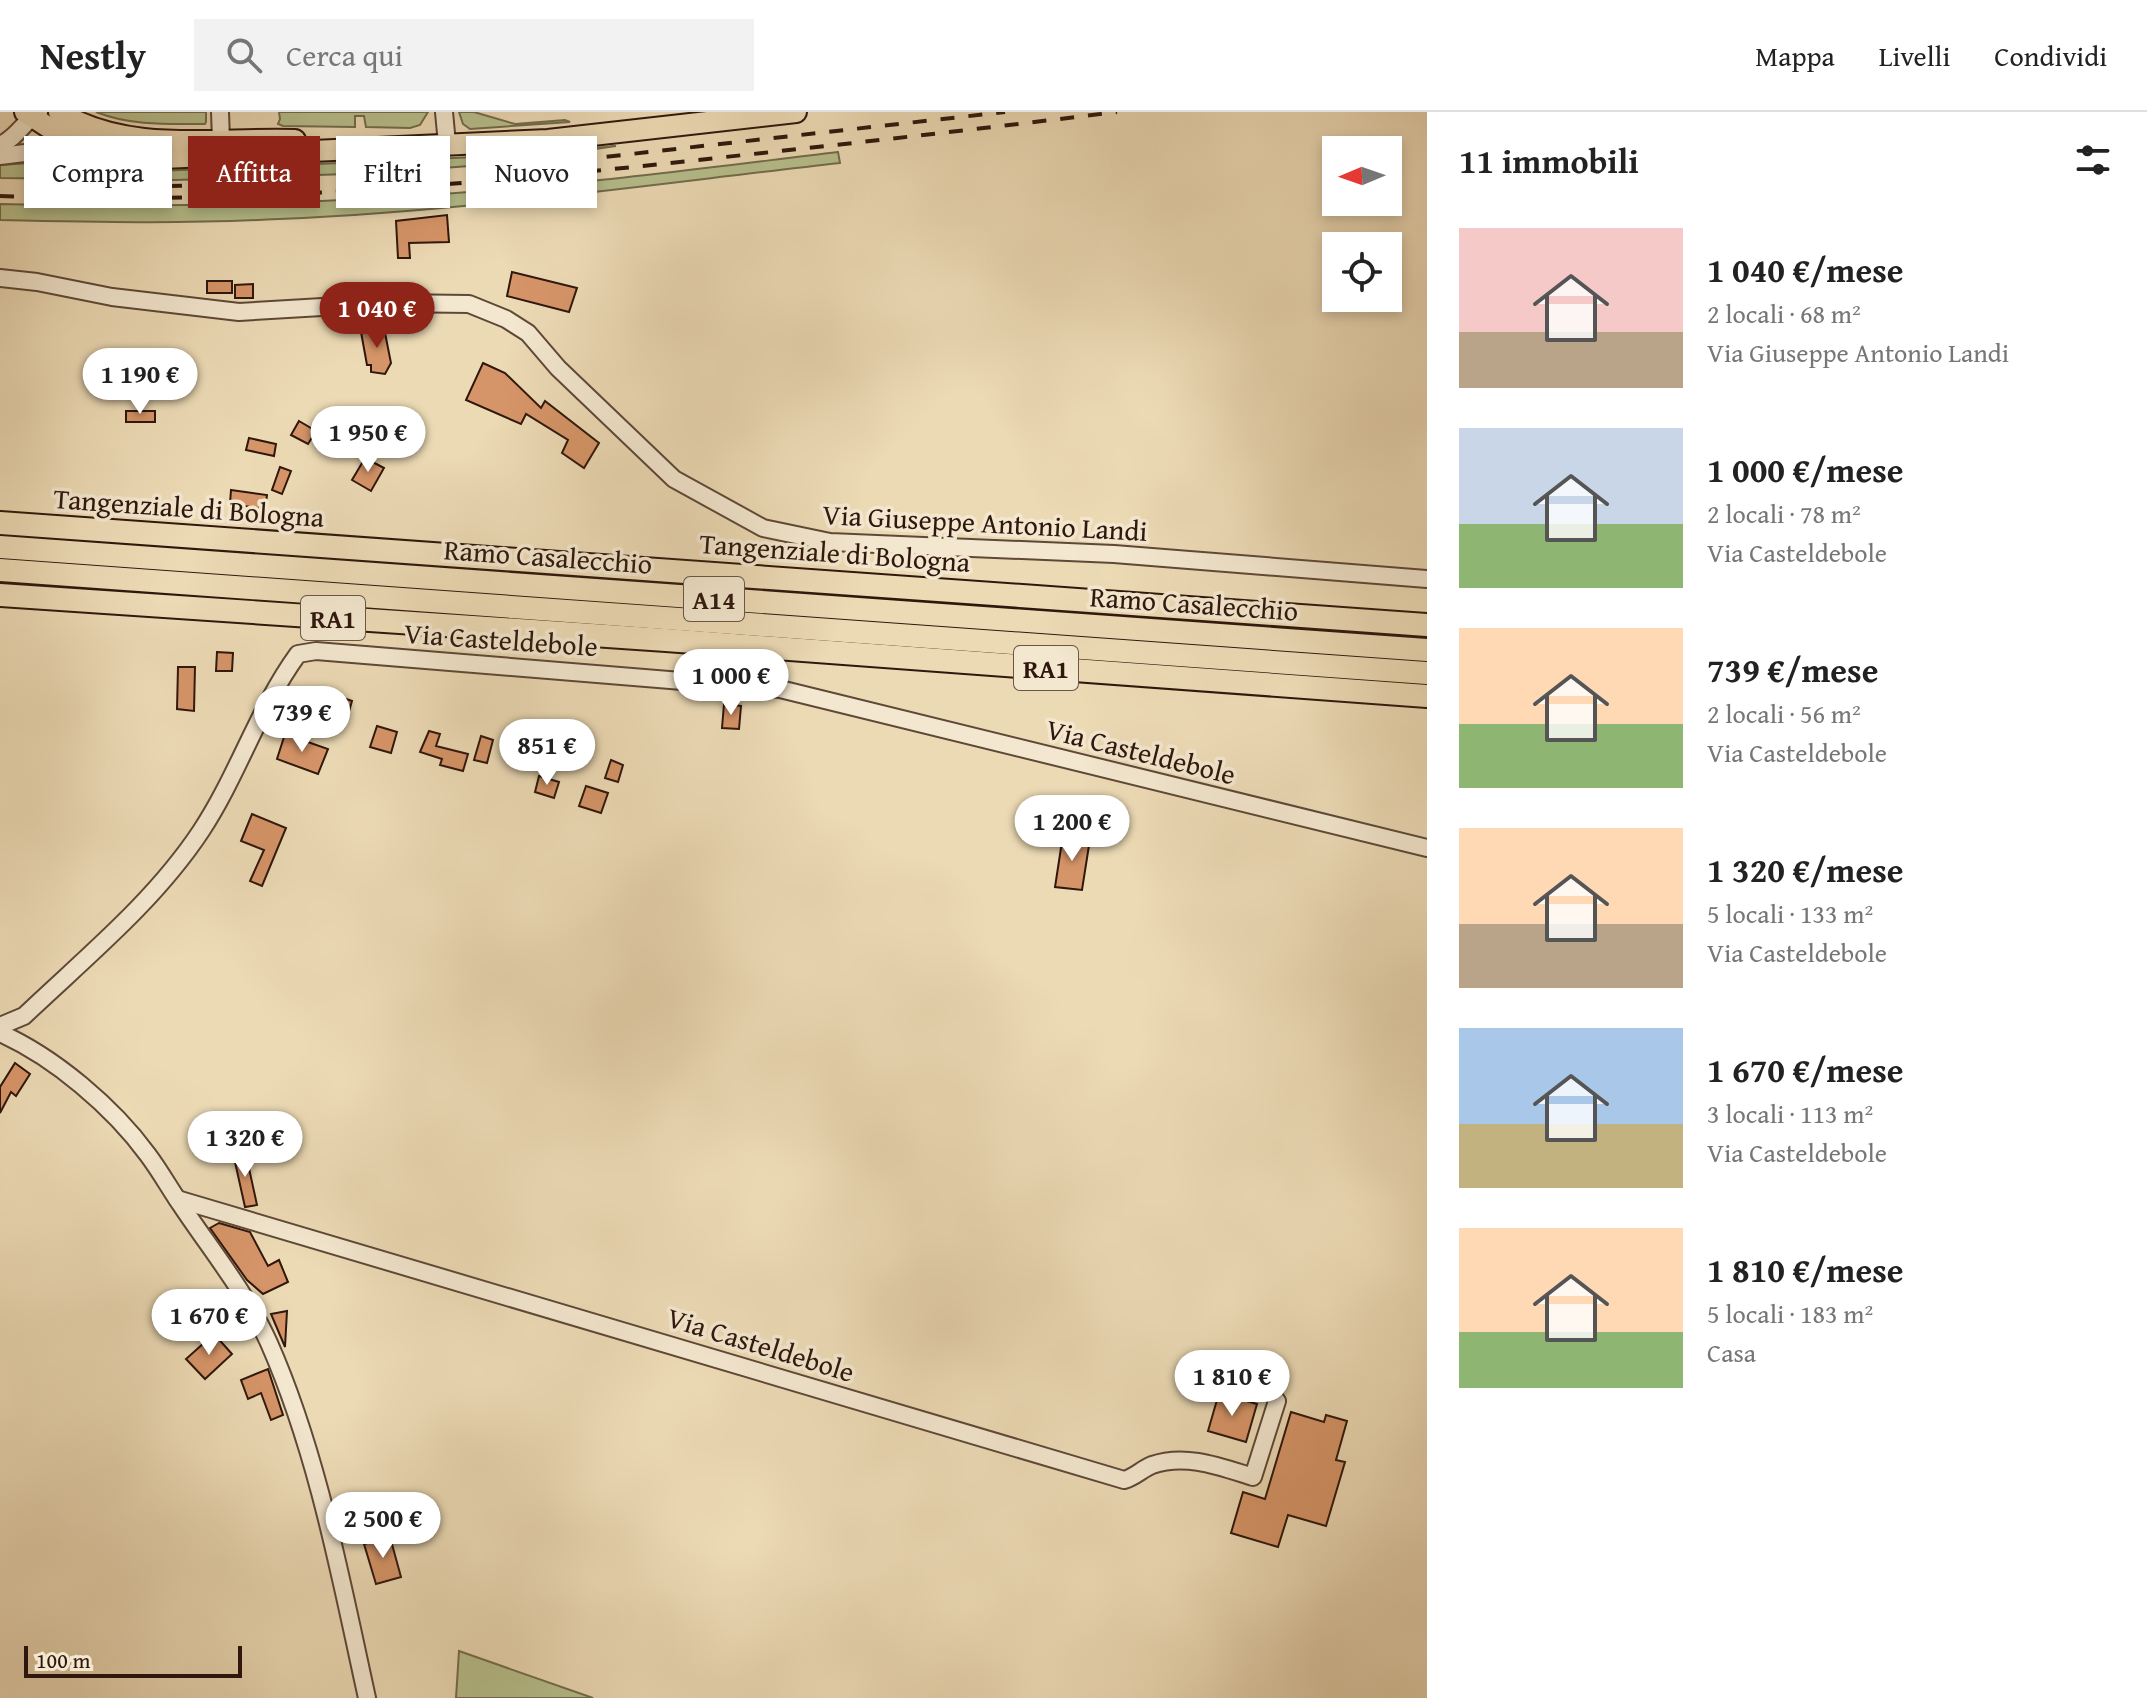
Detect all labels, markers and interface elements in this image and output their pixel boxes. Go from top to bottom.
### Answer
search box [194,19,754,91]
text: Nestly [40,27,146,83]
icon: search [222,33,266,77]
text: Cerca qui [286,33,403,77]
text: Mappa [1755,35,1835,76]
text: Livelli [1879,35,1950,76]
text: Condividi [1994,35,2107,76]
chip: Compra [24,136,172,208]
chip: Affitta [188,136,320,208]
chip: Filtri [336,136,450,208]
chip: Nuovo [466,136,597,208]
north arrow [1322,136,1402,216]
map controls [1322,136,1402,312]
text: 11 immobili [1459,136,1639,185]
icon: filters [2071,138,2115,182]
button: locate [1322,232,1402,312]
text: 1 040 €/mese [1707,245,1903,294]
icon: home [1523,260,1619,356]
pin: 1 040 € [303,282,451,350]
text: 1 040 € [338,288,416,327]
text: 2 locali · 68 m² [1707,294,1861,333]
text: Via Giuseppe Antonio Landi [1707,333,2009,372]
pin: 1 190 € [66,348,214,416]
text: 1 190 € [101,354,179,393]
pin: 1 950 € [294,406,442,474]
text: 1 950 € [329,412,407,451]
text: 1 000 €/mese [1707,445,1903,494]
icon: home [1523,460,1619,556]
street label: Tangenziale di Bologna [52,477,326,537]
street label: Via Giuseppe Antonio Landi [822,493,1149,551]
text: 2 locali · 78 m² [1707,494,1861,533]
street label: Tangenziale di Bologna [698,522,972,582]
street label: Ramo Casalecchio [442,528,654,584]
text: Via Casteldebole [1707,533,1887,572]
street label: Ramo Casalecchio [1088,575,1300,631]
road number: A14 [684,577,744,621]
road number: RA1 [301,596,365,640]
street label: Via Casteldebole [403,612,599,666]
text: 739 €/mese [1707,645,1878,694]
road number: RA1 [1014,646,1078,690]
pin: 1 000 € [657,649,805,717]
text: 1 000 € [692,655,770,694]
icon: home [1523,660,1619,756]
pin: 739 € [246,686,358,754]
text: 739 € [272,692,332,731]
text: 2 locali · 56 m² [1707,694,1861,733]
street label: Via Casteldebole [1042,708,1240,794]
pin: 851 € [491,719,603,787]
text: 851 € [517,725,577,764]
text: Via Casteldebole [1707,733,1887,772]
pin: 1 200 € [998,795,1146,863]
text: 1 200 € [1033,801,1111,840]
text: 1 320 €/mese [1707,845,1903,894]
icon: home [1523,860,1619,956]
text: 5 locali · 133 m² [1707,894,1873,933]
text: Via Casteldebole [1707,933,1887,972]
text: 1 670 €/mese [1707,1045,1903,1094]
icon: home [1523,1060,1619,1156]
text: 3 locali · 113 m² [1707,1094,1873,1133]
pin: 1 320 € [171,1111,319,1179]
text: 1 320 € [206,1117,284,1156]
text: Via Casteldebole [1707,1133,1887,1172]
text: 1 810 €/mese [1707,1245,1903,1294]
icon: home [1523,1260,1619,1356]
pin: 1 670 € [135,1289,283,1357]
text: 5 locali · 183 m² [1707,1294,1873,1333]
text: 1 670 € [170,1295,248,1334]
street label: Via Casteldebole [662,1296,860,1392]
text: Casa [1707,1333,1756,1372]
pin: 1 810 € [1158,1350,1306,1418]
text: 1 810 € [1193,1356,1271,1395]
pin: 2 500 € [309,1492,457,1560]
text: 2 500 € [344,1498,422,1537]
scale bar [24,1642,242,1678]
text: 100 m [36,1644,91,1676]

